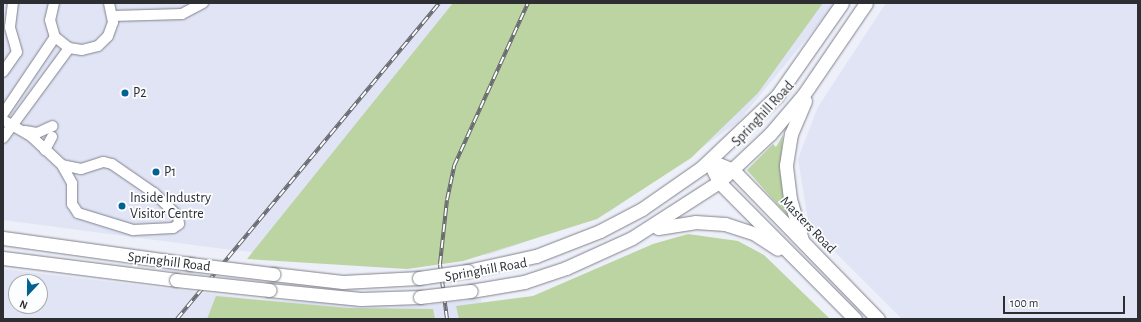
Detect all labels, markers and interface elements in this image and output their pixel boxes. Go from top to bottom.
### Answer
street label: Springhill Road [728,78,798,150]
place label: P2 [133,85,147,101]
marker: P2 [120,88,130,98]
place label: P1 [164,164,176,180]
marker: P1 [151,167,161,177]
place label: Inside Industry Visitor Centre [130,190,211,222]
street label: Masters Road [777,193,839,257]
marker: Inside Industry Visitor Centre [117,201,127,211]
street label: Springhill Road [127,249,211,275]
street label: Springhill Road [444,254,528,286]
north arrow [8,274,48,314]
scale bar [1005,288,1127,314]
text: 100 m [1010,297,1038,309]
text: N [18,298,29,311]

